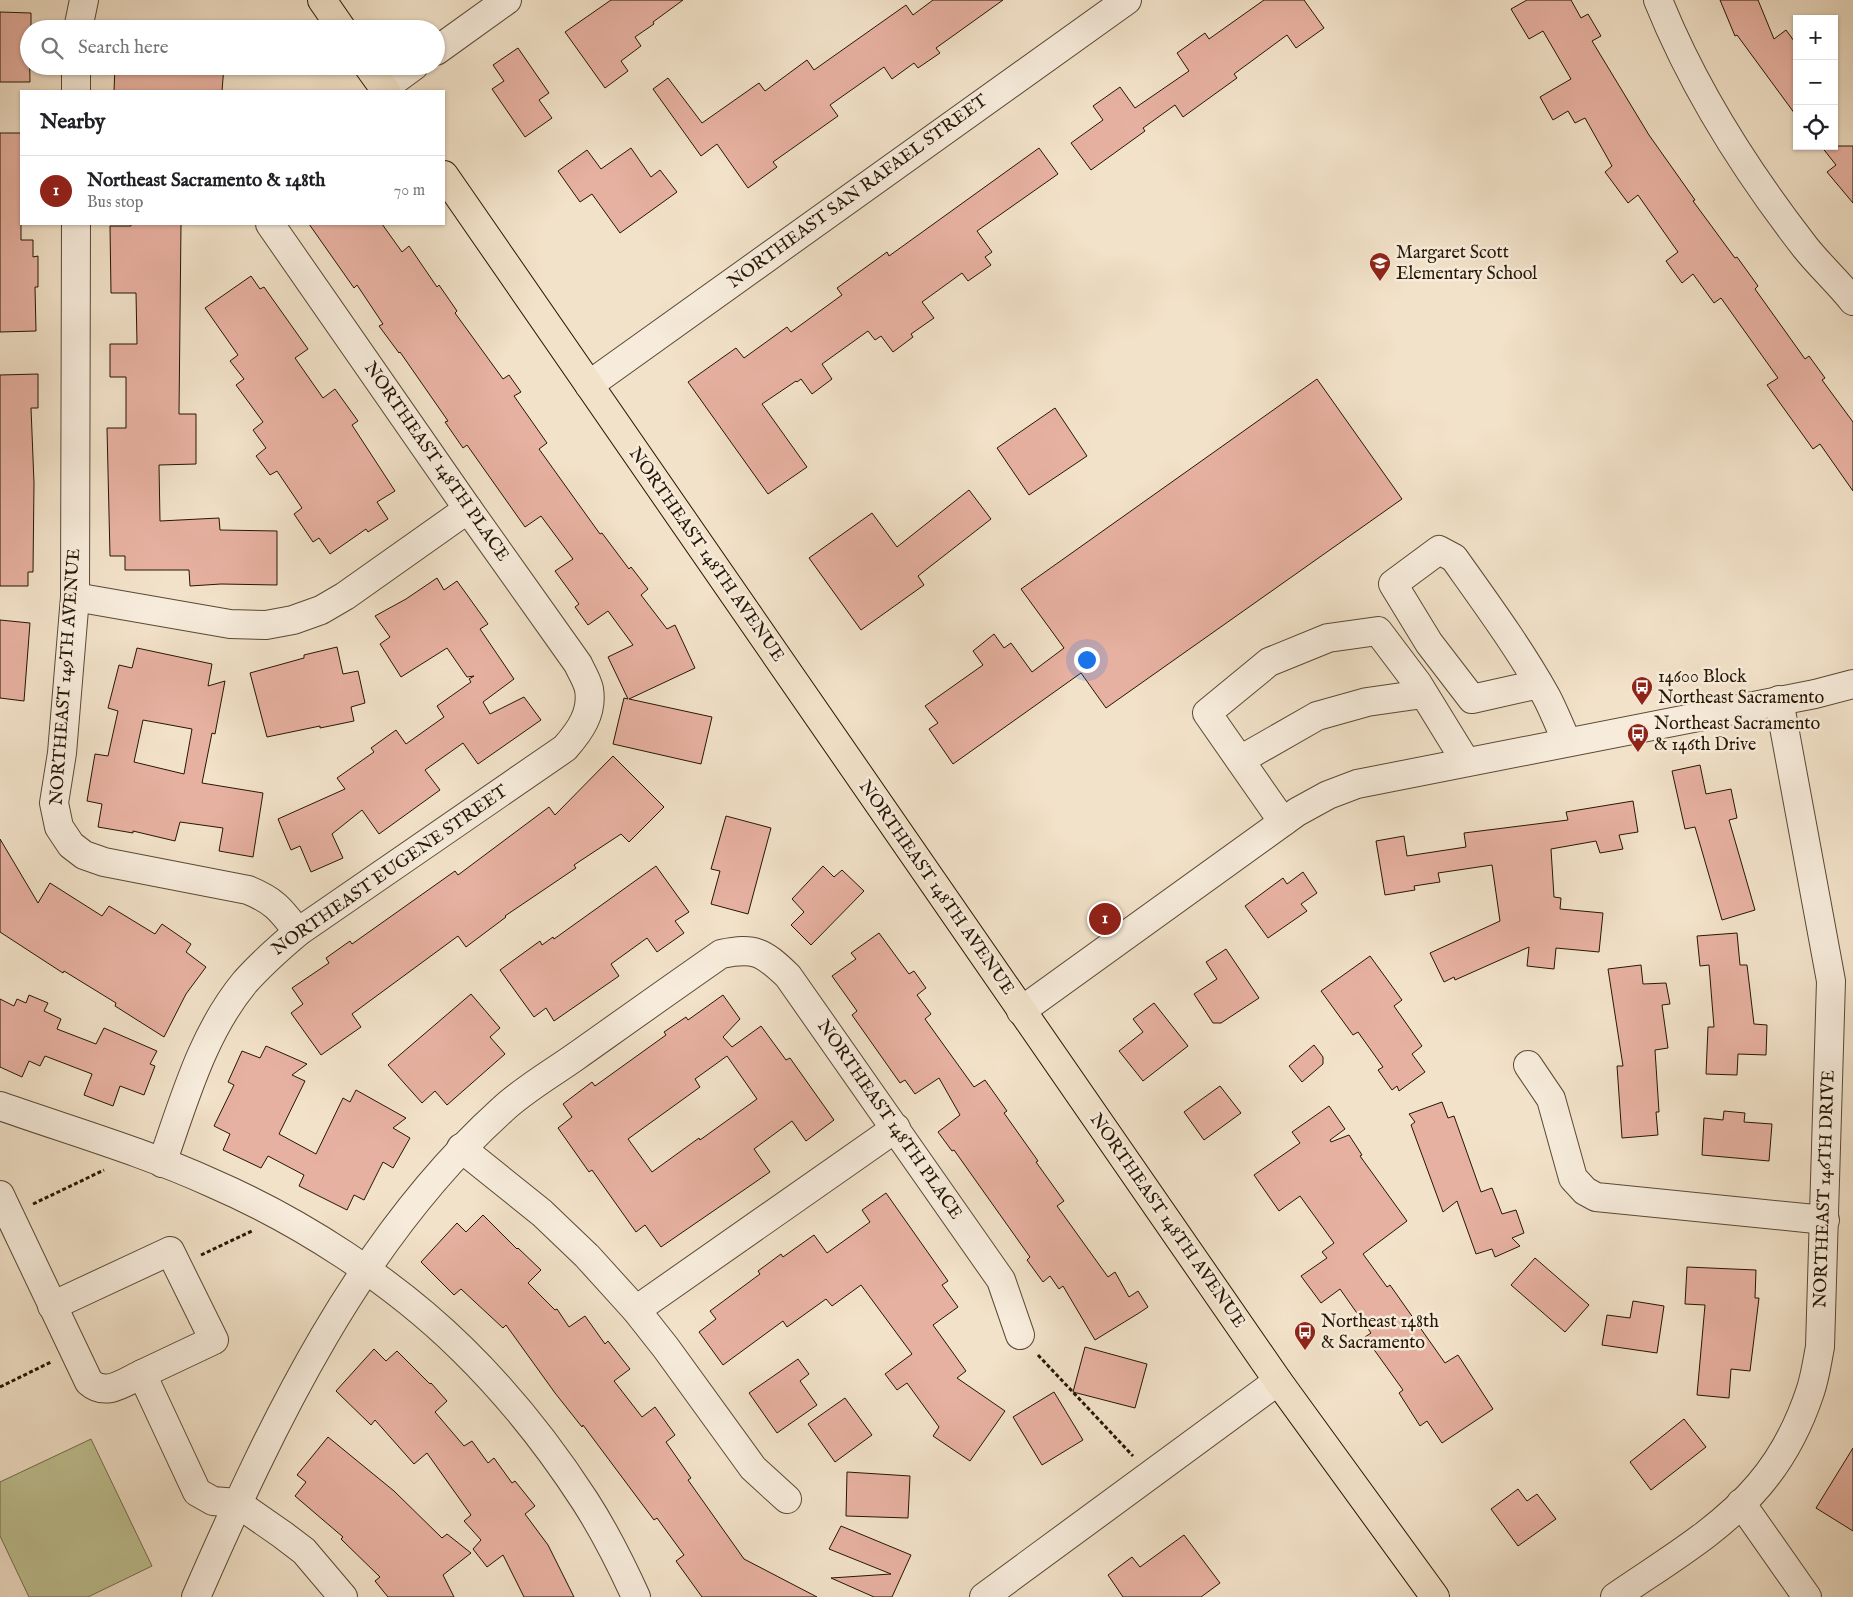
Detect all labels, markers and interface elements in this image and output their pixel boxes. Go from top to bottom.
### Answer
map controls [1793,15,1838,150]
button: + [1793,15,1838,60]
search box [20,20,445,75]
icon: search [38,34,66,62]
text: Search here [78,36,169,60]
button: − [1793,60,1838,105]
street label: NORTHEAST SAN RAFAEL STREET [723,90,993,294]
button: locate [1793,105,1838,150]
text: Nearby [40,109,105,136]
text: Northeast Sacramento & 148th [87,169,325,193]
text: 1 [53,181,59,201]
text: 70 m [394,181,425,201]
text: Bus stop [87,193,143,213]
place label: Margaret Scott Elementary School [1396,242,1537,286]
school or university icon: Margaret Scott Elementary School [1368,251,1392,282]
street label: NORTHEAST 148TH PLACE [358,358,514,566]
street label: NORTHEAST 148TH AVENUE [623,443,789,667]
street label: NORTHEAST 149TH AVENUE [46,548,86,806]
your location [1074,647,1100,673]
place label: 14600 Block Northeast Sacramento [1658,666,1824,710]
bus stop icon: 14600 Block Northeast Sacramento [1630,675,1654,706]
place label: Northeast Sacramento & 146th Drive [1654,713,1820,757]
bus stop icon: Northeast Sacramento & 146th Drive [1626,722,1650,753]
street label: NORTHEAST 148TH AVENUE [853,776,1019,1000]
street label: NORTHEAST EUGENE STREET [268,780,512,962]
pin: 1 [1089,900,1121,938]
street label: NORTHEAST 148TH PLACE [811,1016,967,1224]
street label: NORTHEAST 146TH DRIVE [1809,1070,1841,1308]
street label: NORTHEAST 148TH AVENUE [1084,1109,1250,1333]
place label: Northeast 148th & Sacramento [1321,1311,1439,1355]
bus stop icon: Northeast 148th & Sacramento [1293,1320,1317,1351]

